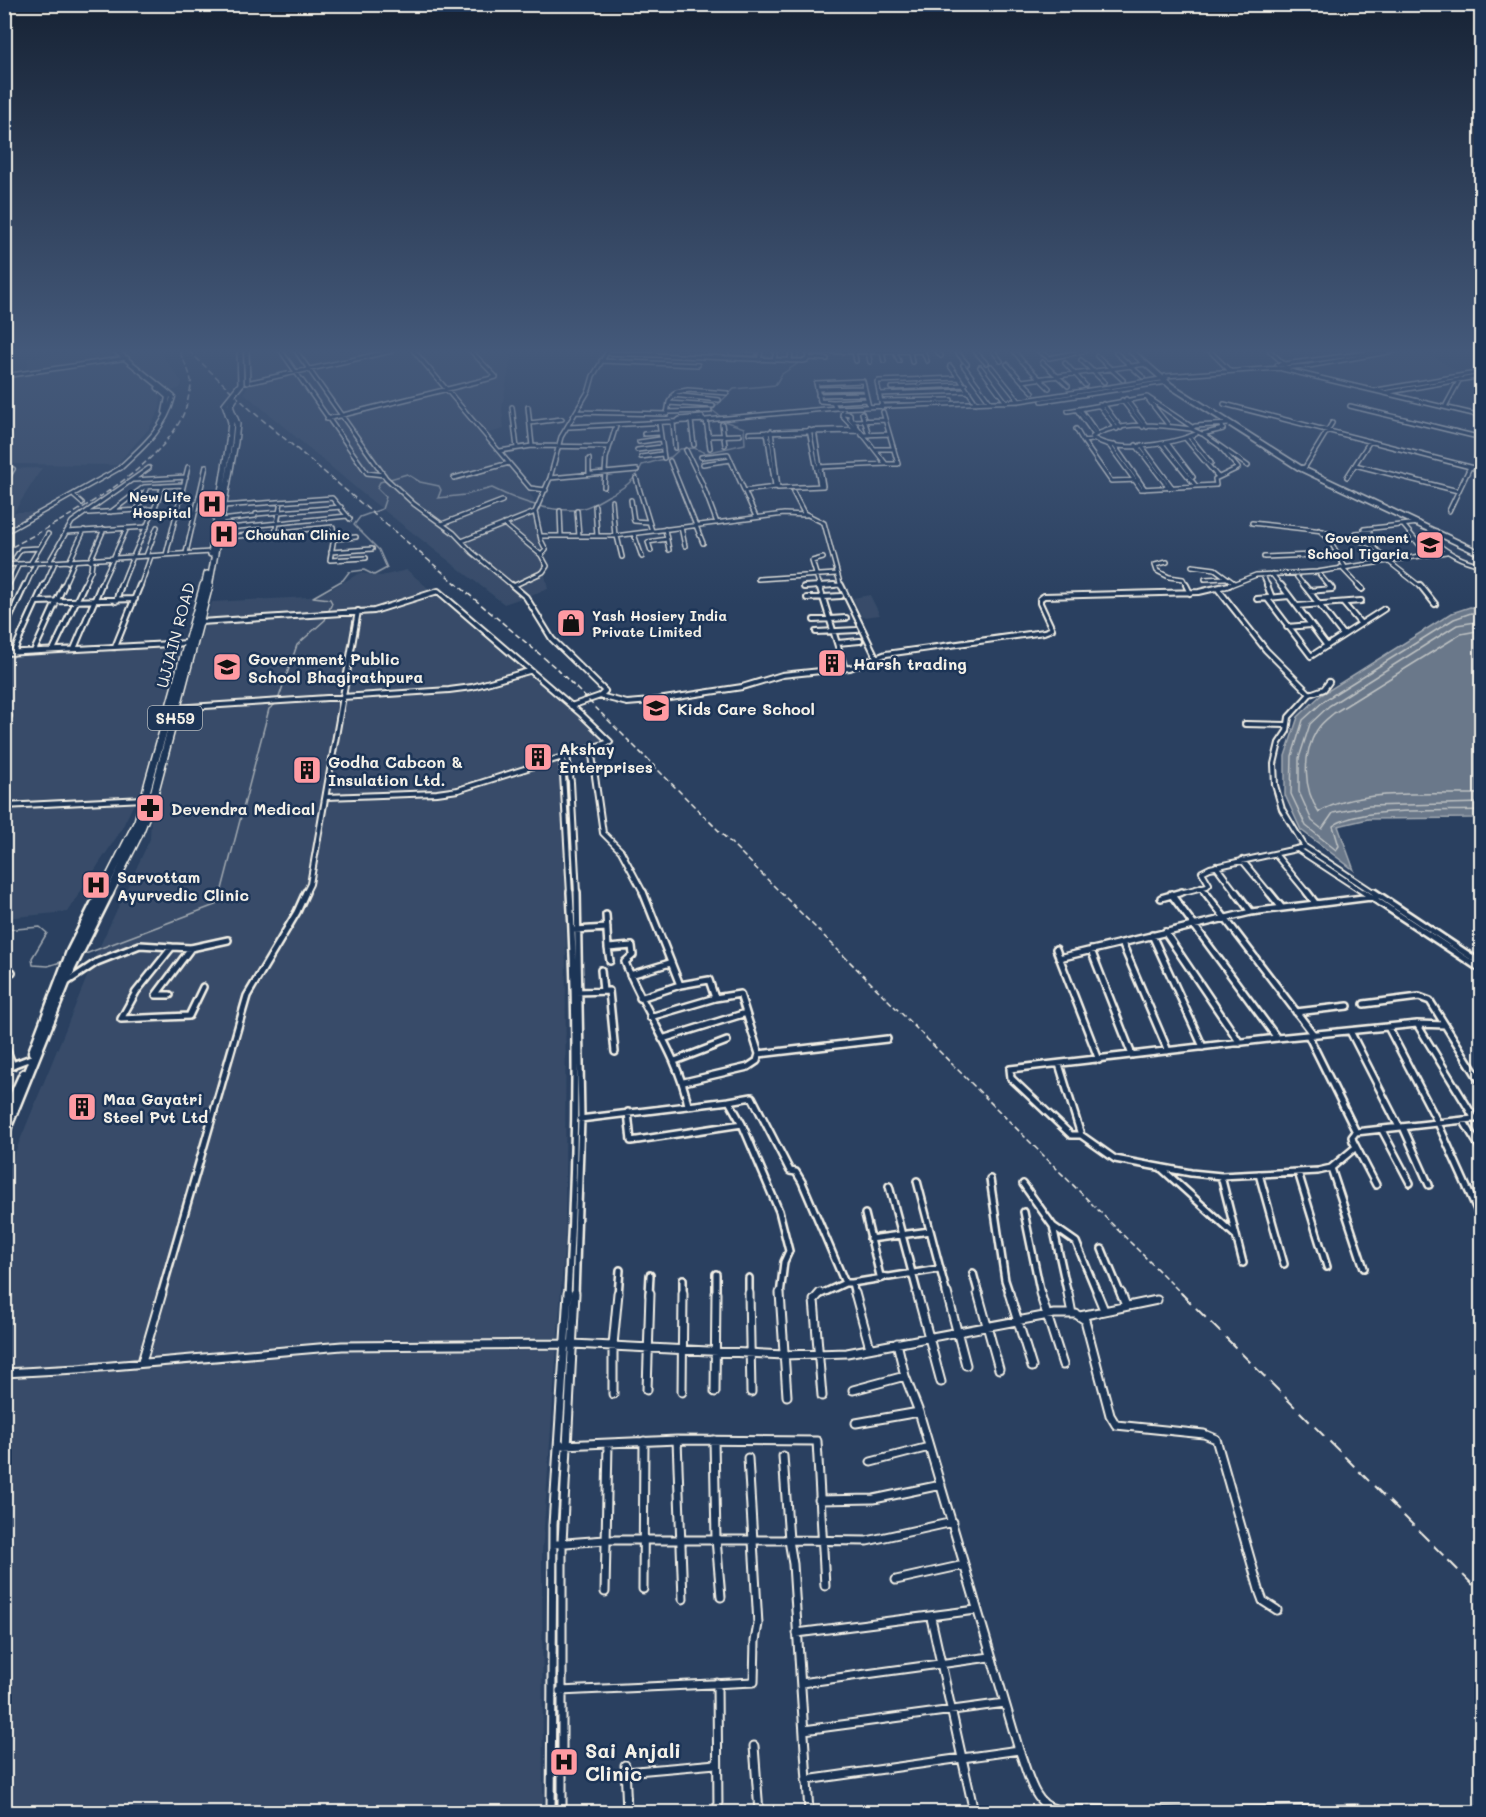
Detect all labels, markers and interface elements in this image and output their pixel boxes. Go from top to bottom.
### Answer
place label: New Life Hospital [129,487,191,522]
hospital icon: New Life Hospital [196,488,228,520]
hospital icon: Chouhan Clinic [208,518,240,550]
place label: Chouhan Clinic [245,525,350,544]
place label: Government School Tigaria [1307,528,1409,563]
school or university icon: Government School Tigaria [1414,529,1446,561]
street label: UJJAIN ROAD [151,580,199,690]
place label: Yash Hosiery India Private Limited [592,606,728,641]
shop icon: Yash Hosiery India Private Limited [555,607,587,639]
building icon: Harsh trading [816,647,848,679]
place label: Government Public School Bhagirathpura [248,648,423,687]
school or university icon: Government Public School Bhagirathpura [211,651,243,683]
place label: Harsh trading [853,653,967,674]
school or university icon: Kids Care School [640,692,672,724]
place label: Kids Care School [677,698,815,719]
road number: SH59 [148,706,202,730]
place label: Akshay Enterprises [559,738,653,777]
building icon: Akshay Enterprises [522,741,554,773]
place label: Godha Cabcon & Insulation Ltd. [328,751,463,790]
building icon: Godha Cabcon & Insulation Ltd. [291,754,323,786]
pharmacy icon: Devendra Medical [134,792,166,824]
place label: Devendra Medical [171,798,315,819]
place label: Sarvottam Ayurvedic Clinic [117,866,249,905]
hospital icon: Sarvottam Ayurvedic Clinic [80,869,112,901]
place label: Maa Gayatri Steel Pvt Ltd [103,1088,208,1127]
building icon: Maa Gayatri Steel Pvt Ltd [66,1091,98,1123]
place label: Sai Anjali Clinic [585,1737,681,1786]
hospital icon: Sai Anjali Clinic [548,1746,580,1778]

